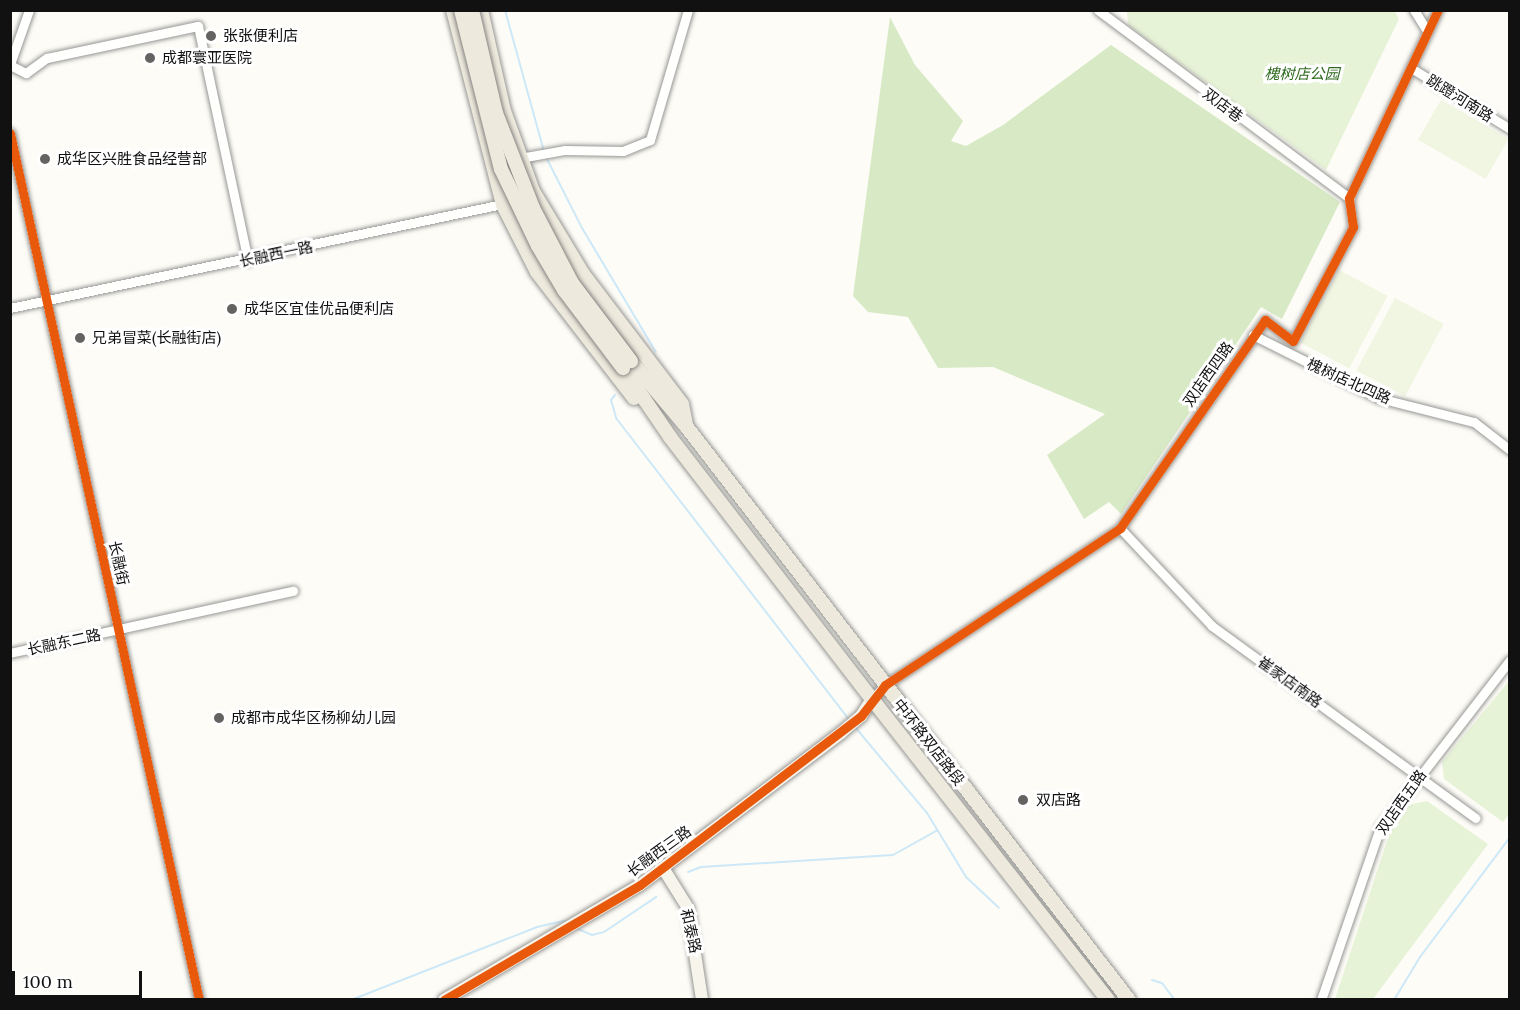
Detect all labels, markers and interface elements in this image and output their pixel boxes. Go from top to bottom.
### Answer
place label: 张张便利店 [223,27,298,45]
marker: 张张便利店 [204,29,218,43]
place label: 成都寰亚医院 [162,49,252,67]
marker: 成都寰亚医院 [143,51,157,65]
park label: 槐树店公园 [1265,65,1339,83]
street label: 跳蹬河南路 [1423,70,1497,126]
street label: 双店巷 [1200,84,1246,126]
place label: 成华区兴胜食品经营部 [57,150,207,168]
marker: 成华区兴胜食品经营部 [38,152,52,166]
street label: 长融西一路 [237,237,315,271]
place label: 成华区宜佳优品便利店 [244,300,394,318]
marker: 成华区宜佳优品便利店 [225,302,239,316]
place label: 兄弟冒菜(长融街店) [92,329,221,347]
marker: 兄弟冒菜(长融街店) [73,331,87,345]
street label: 双店西四路 [1179,338,1237,410]
street label: 槐树店北四路 [1304,354,1394,408]
street label: 长融街 [106,539,132,587]
street label: 长融东二路 [25,625,103,659]
street label: 崔家店南路 [1254,653,1326,711]
street label: 中环路双店路段 [890,695,968,789]
place label: 成都市成华区杨柳幼儿园 [231,709,396,727]
marker: 成都市成华区杨柳幼儿园 [212,711,226,725]
street label: 双店西五路 [1372,766,1430,838]
marker: 双店路 [1014,791,1032,809]
place label: 双店路 [1036,791,1081,809]
street label: 长融西三路 [623,822,695,880]
street label: 和泰路 [677,907,705,955]
scale bar [15,959,146,997]
text: 100 m [23,970,73,993]

